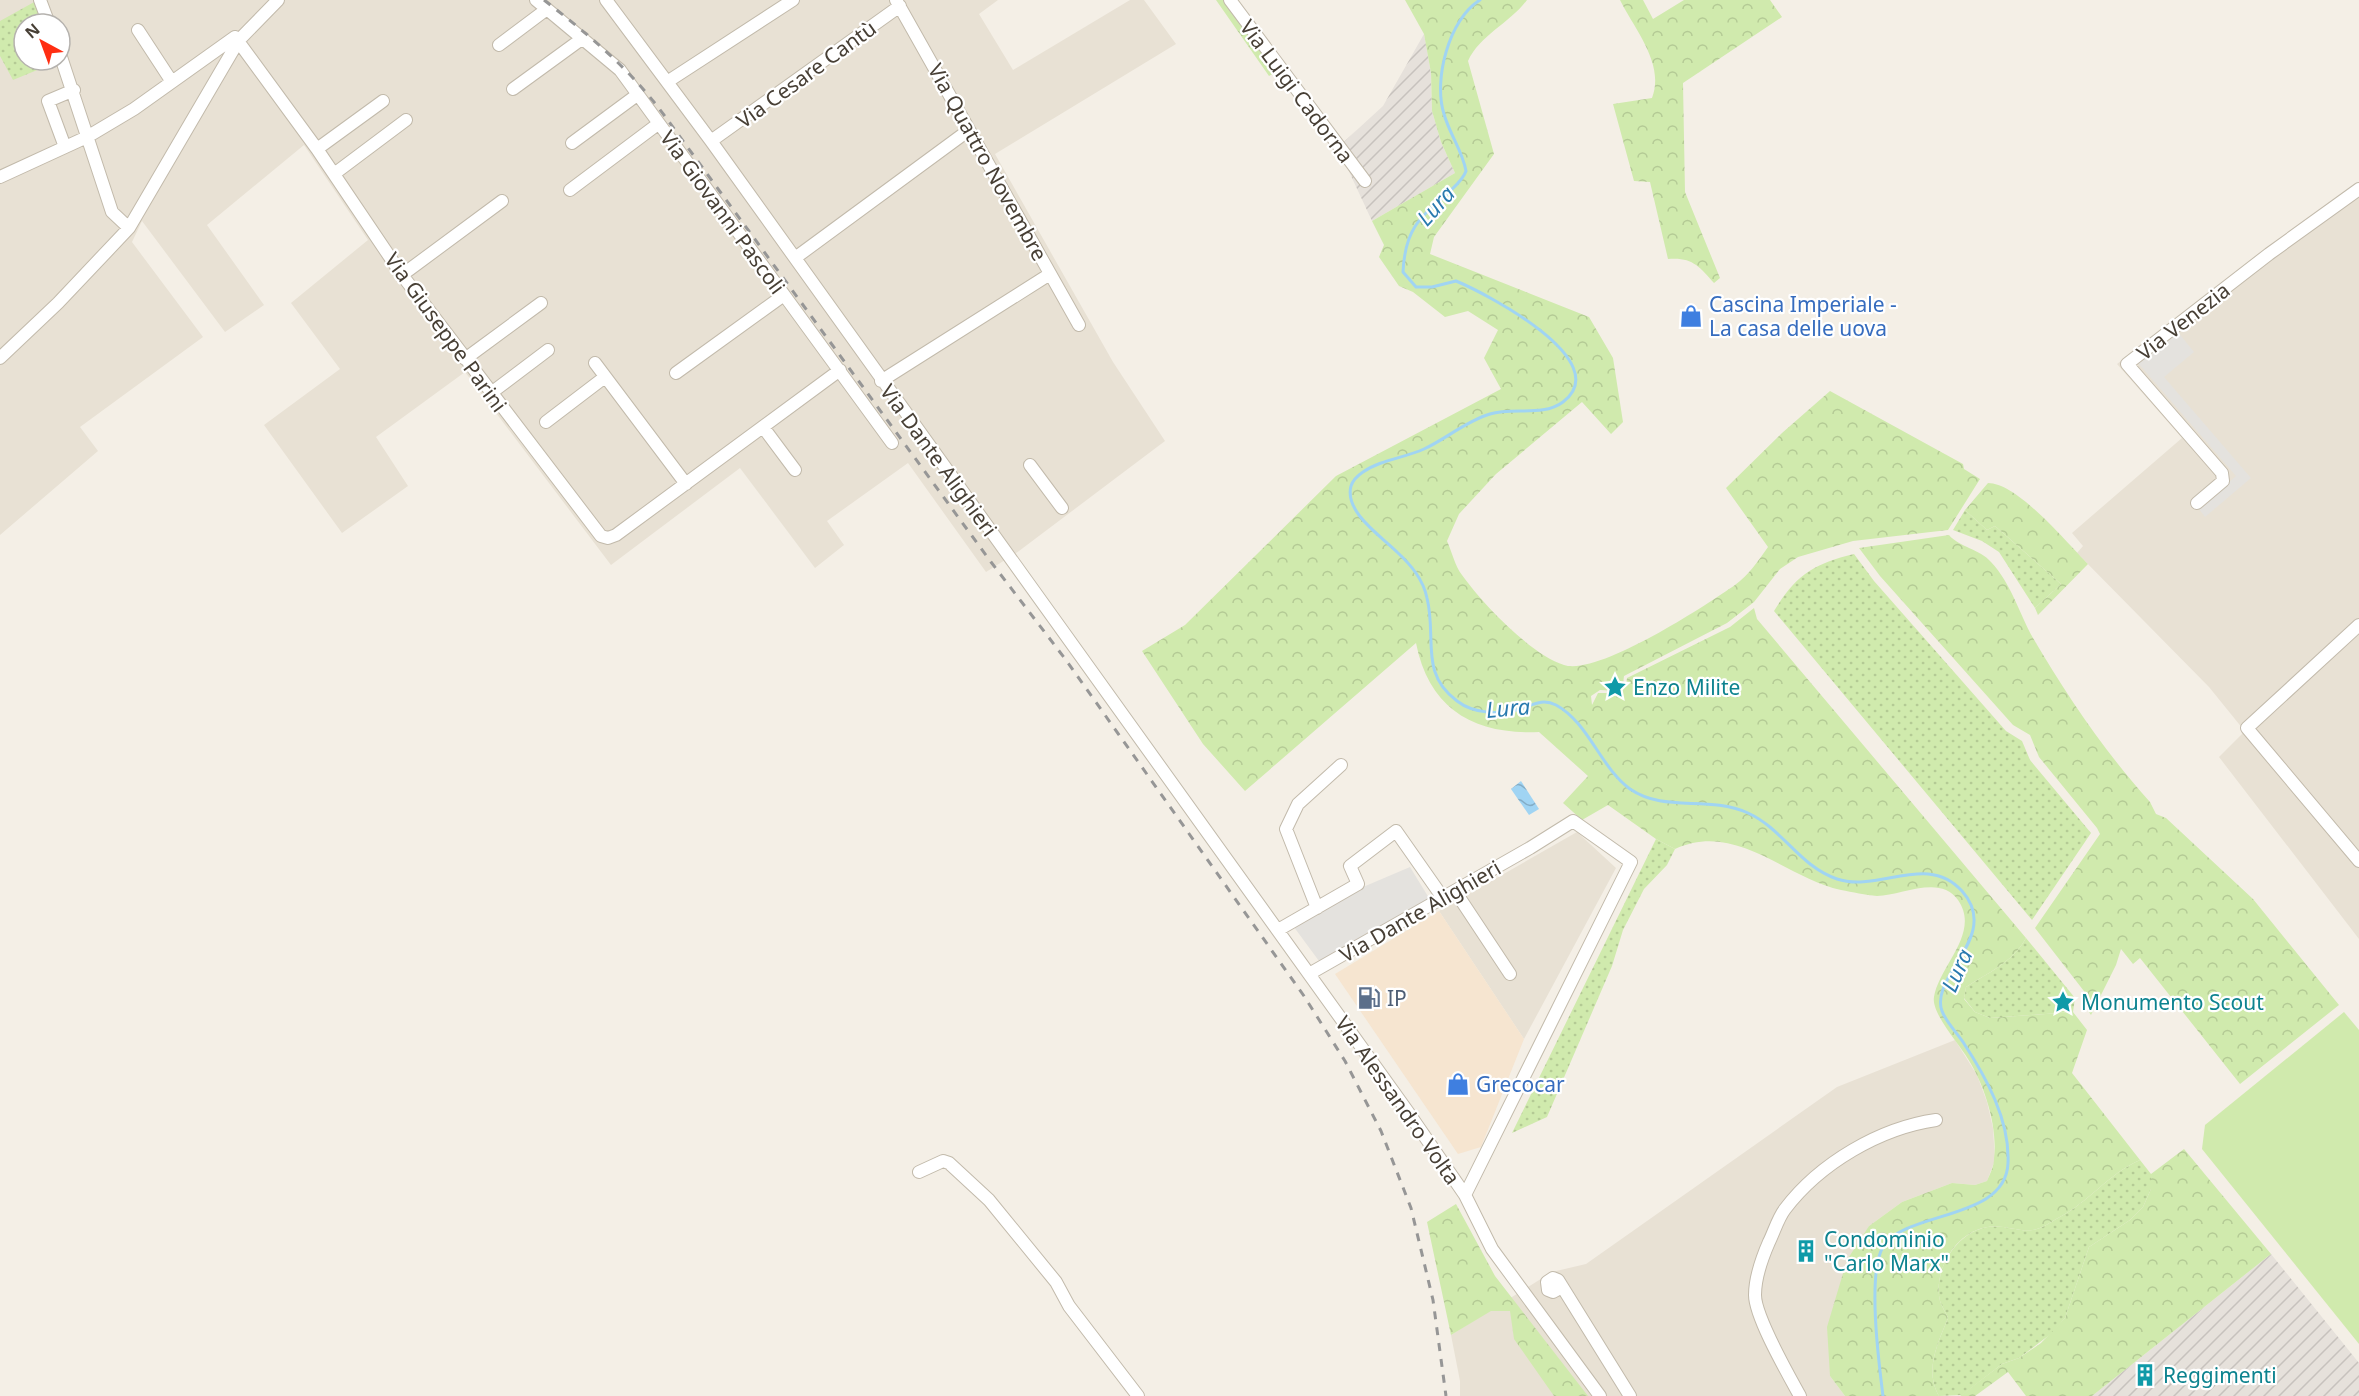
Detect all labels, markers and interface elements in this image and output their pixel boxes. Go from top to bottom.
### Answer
north arrow [12,12,72,72]
street label: Via Cesare Cantù [730,14,882,134]
street label: Via Luigi Cadorna [1234,14,1360,168]
text: N [20,18,44,43]
street label: Via Quattro Novembre [922,58,1054,266]
street label: Via Giovanni Pascoli [654,125,792,299]
water label: Lura [1409,178,1461,231]
street label: Via Giuseppe Parini [379,247,513,417]
street label: Via Venezia [2131,276,2235,366]
place label: Cascina Imperiale - La casa delle uova [1709,290,1897,342]
shop icon: Cascina Imperiale - La casa delle uova [1678,303,1704,329]
street label: Via Dante Alighieri [874,378,1004,542]
place label: Enzo Milite [1633,673,1740,701]
place icon: Enzo Milite [1602,674,1628,700]
water label: Lura [1485,690,1532,724]
street label: Via Dante Alighieri [1334,853,1506,969]
water label: Lura [1933,943,1979,996]
place label: IP [1387,984,1407,1012]
fuel station icon: IP [1356,985,1382,1011]
place label: Monumento Scout [2081,988,2264,1016]
place icon: Monumento Scout [2050,989,2076,1015]
street label: Via Alessandro Volta [1329,1010,1467,1190]
place label: Grecocar [1476,1070,1565,1098]
shop icon: Grecocar [1445,1071,1471,1097]
place label: Condominio "Carlo Marx" [1824,1225,1949,1277]
building icon: Condominio "Carlo Marx" [1793,1238,1819,1264]
place label: Reggimenti [2163,1361,2277,1389]
building icon: Reggimenti [2132,1362,2158,1388]

